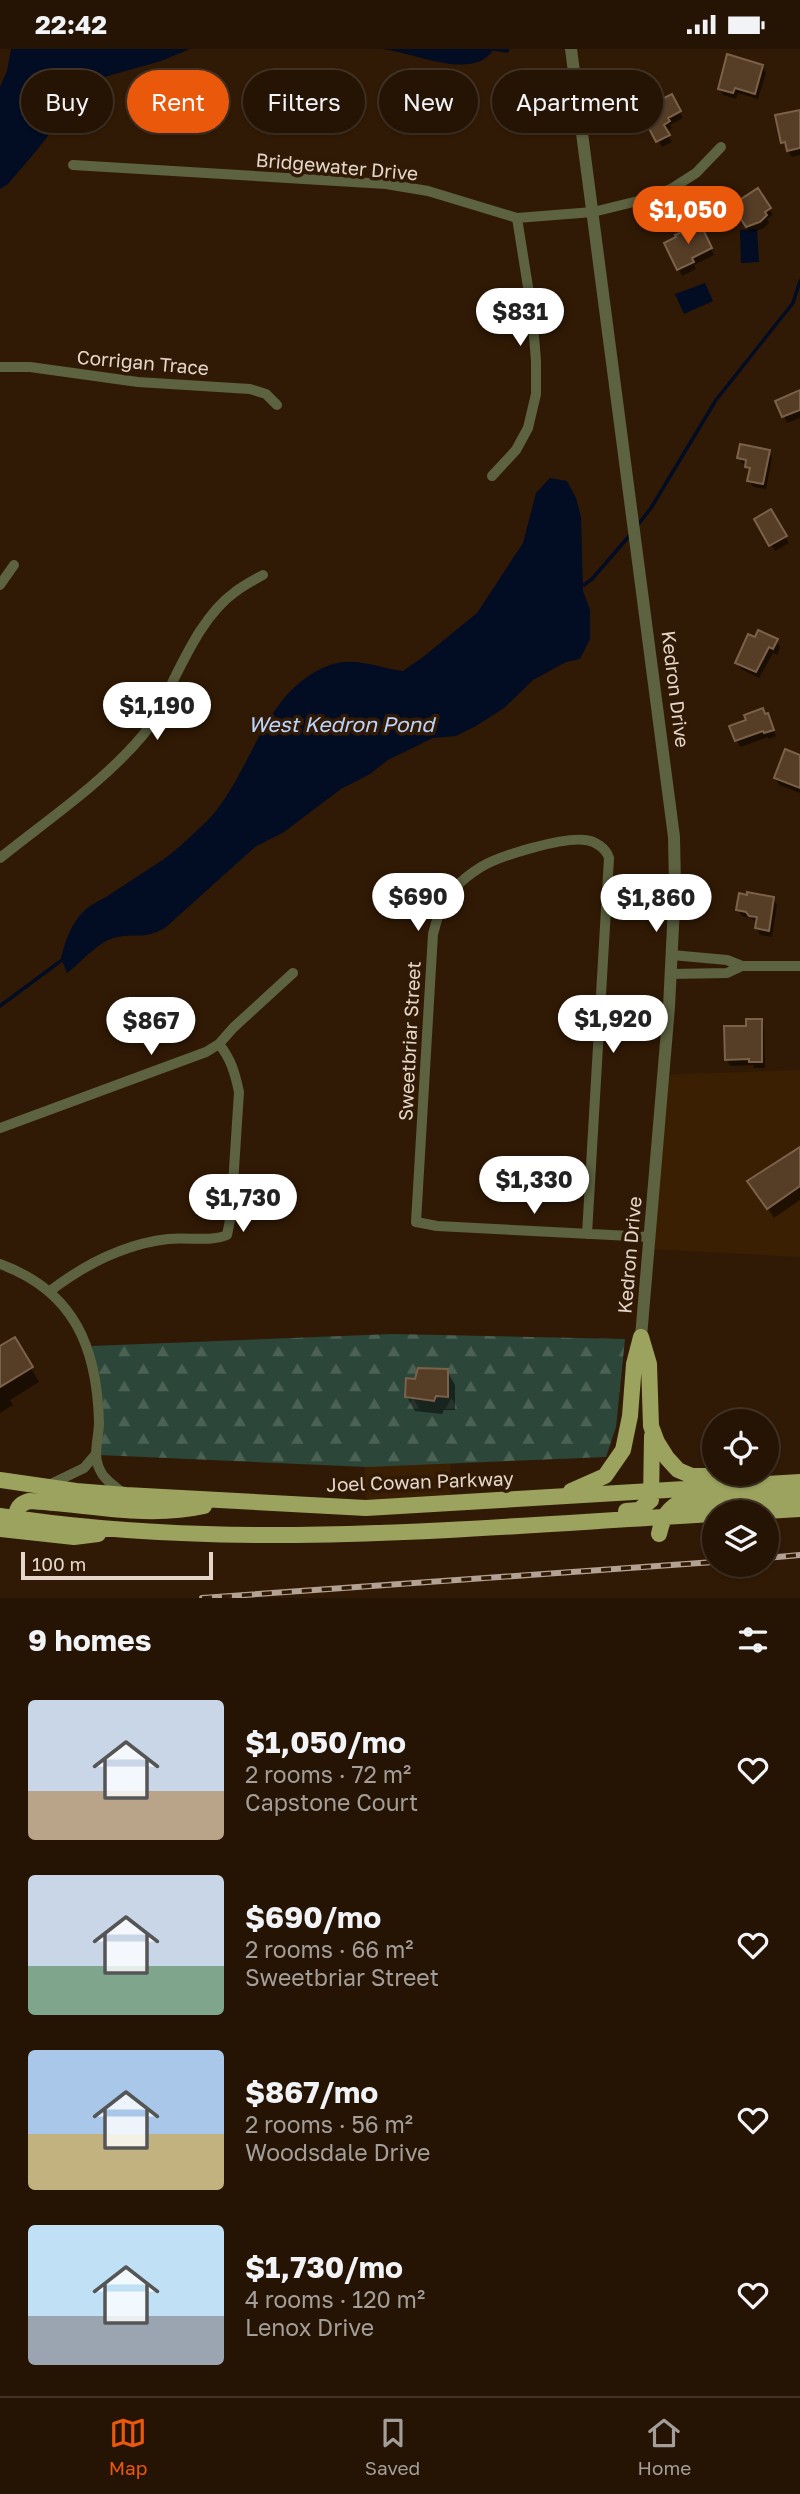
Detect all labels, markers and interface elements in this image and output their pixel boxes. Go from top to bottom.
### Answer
text: 22:42 [35,9,107,40]
chip: Buy [21,70,113,133]
chip: Rent [127,70,229,133]
chip: Filters [243,70,365,133]
chip: New [379,70,478,133]
chip: Apartment [492,70,663,133]
street label: Bridgewater Drive [255,147,419,185]
pin: $1,050 [631,187,745,246]
text: $1,050 [649,195,727,223]
pin: $831 [479,289,561,348]
text: $831 [492,297,548,325]
street label: Corrigan Trace [76,345,210,379]
street label: Kedron Drive [657,629,695,749]
pin: $1,190 [100,683,214,742]
text: $1,190 [119,691,195,719]
water label: West Kedron Pond [248,711,436,737]
pin: $690 [377,873,459,933]
pin: $1,860 [599,875,713,934]
text: $690 [388,882,448,910]
text: $1,860 [617,883,695,911]
street label: Sweetbriar Street [393,960,425,1122]
pin: $1,920 [556,995,670,1055]
pin: $867 [110,997,192,1057]
text: $1,920 [574,1004,652,1032]
text: $867 [122,1006,180,1034]
pin: $1,330 [477,1157,591,1216]
text: $1,330 [495,1165,573,1193]
pin: $1,730 [186,1175,300,1234]
text: $1,730 [205,1183,281,1211]
street label: Kedron Drive [612,1195,646,1315]
map controls [702,1409,779,1577]
button: locate [702,1409,779,1486]
street label: Joel Cowan Parkway [326,1466,514,1496]
button: layers [702,1500,779,1577]
scale bar [21,1549,214,1581]
text: 100 m [32,1552,86,1575]
icon: filters [734,1621,772,1659]
text: 9 homes [28,1622,151,1658]
text: $1,050/mo [245,1724,406,1760]
icon: home [84,1728,168,1812]
icon: heart [734,1751,772,1789]
text: 2 rooms · 72 m² [245,1760,411,1788]
text: Capstone Court [245,1788,418,1816]
text: $690/mo [245,1899,381,1935]
icon: home [84,1903,168,1987]
icon: heart [734,1926,772,1964]
text: 2 rooms · 66 m² [245,1935,414,1963]
text: Sweetbriar Street [245,1963,439,1991]
text: $867/mo [245,2074,378,2110]
icon: home [84,2078,168,2162]
icon: heart [734,2101,772,2139]
text: 2 rooms · 56 m² [245,2110,413,2138]
text: Woodsdale Drive [245,2138,430,2166]
text: $1,730/mo [245,2249,403,2285]
icon: home [84,2253,168,2337]
icon: heart [734,2276,772,2314]
text: 4 rooms · 120 m² [245,2285,425,2313]
text: Lenox Drive [245,2313,374,2341]
tab: Map [109,2414,147,2479]
tab: Saved [365,2414,420,2479]
tab: Home [638,2414,691,2479]

